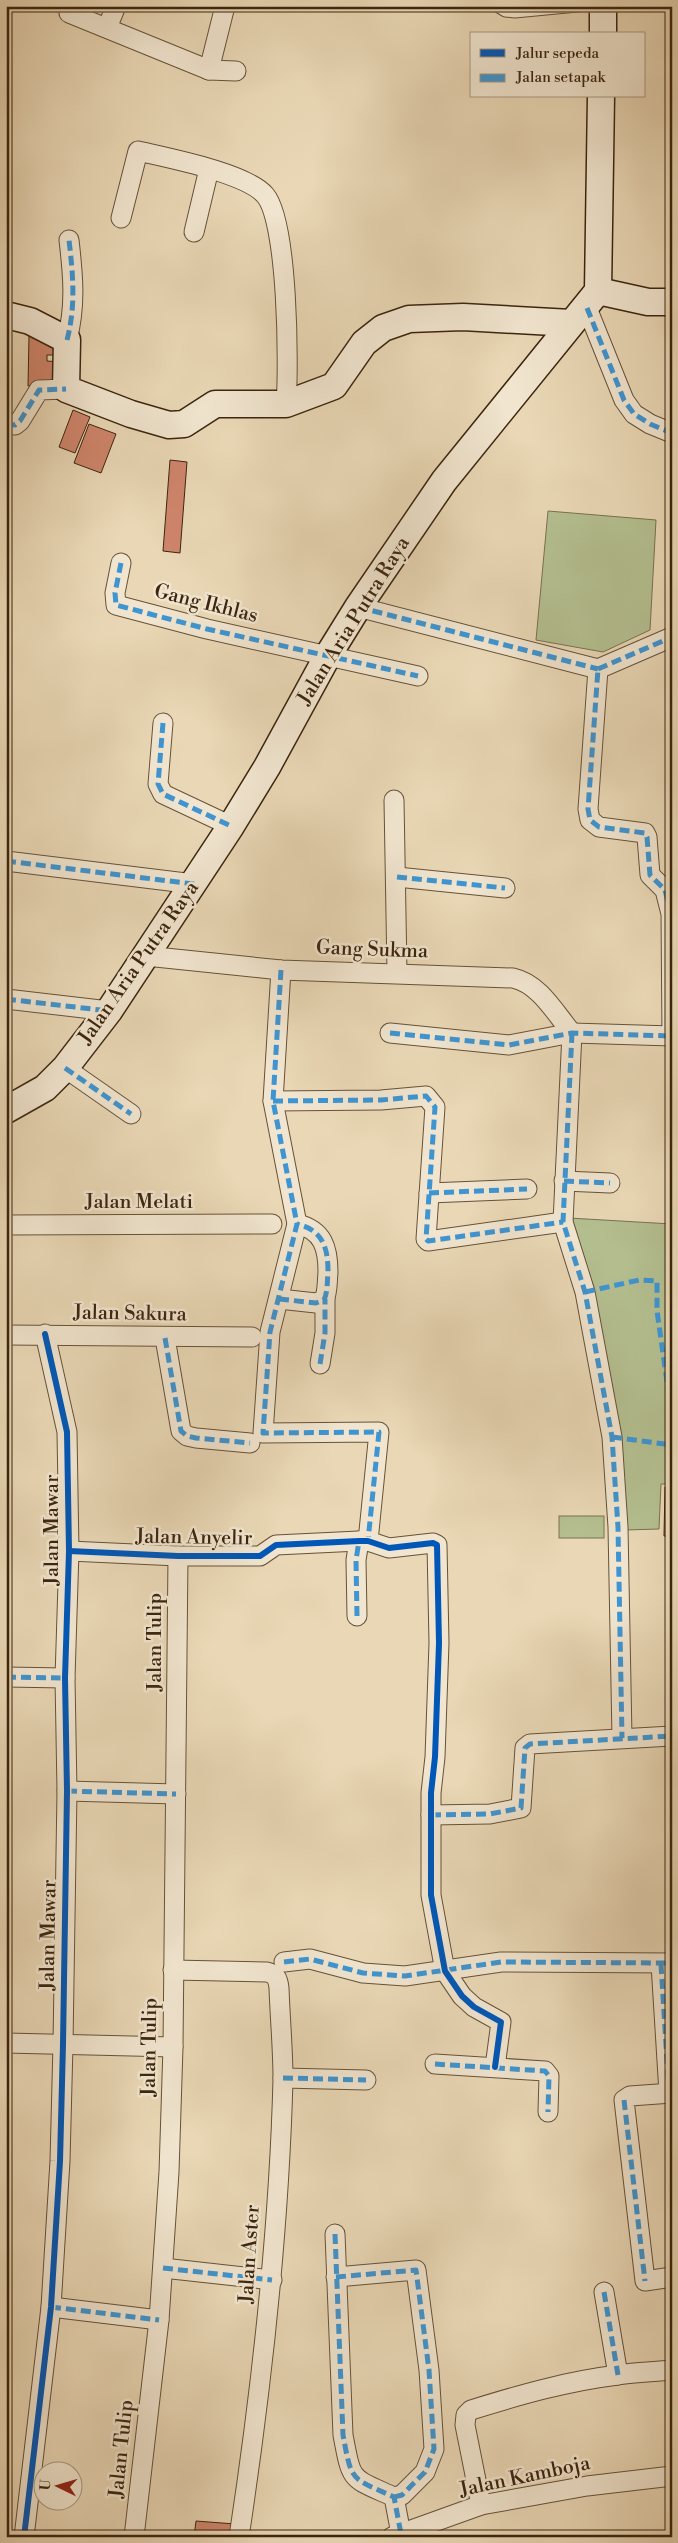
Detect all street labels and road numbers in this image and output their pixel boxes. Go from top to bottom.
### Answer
street label: Jalan Aria Putra Raya [292,532,416,710]
street label: Gang Ikhlas [152,579,260,629]
street label: Jalan Aria Putra Raya [73,876,205,1050]
street label: Gang Sukma [315,936,429,964]
street label: Jalan Melati [84,1190,193,1215]
street label: Jalan Sakura [72,1300,188,1328]
street label: Jalan Mawar [40,1474,65,1587]
street label: Jalan Anyelir [134,1524,253,1552]
street label: Jalan Tulip [143,1593,168,1692]
street label: Jalan Mawar [36,1879,62,1992]
street label: Jalan Tulip [137,1997,163,2098]
street label: Jalan Aster [234,2203,266,2305]
street label: Jalan Tulip [104,2399,140,2500]
street label: Jalan Kamboja [456,2451,594,2503]

